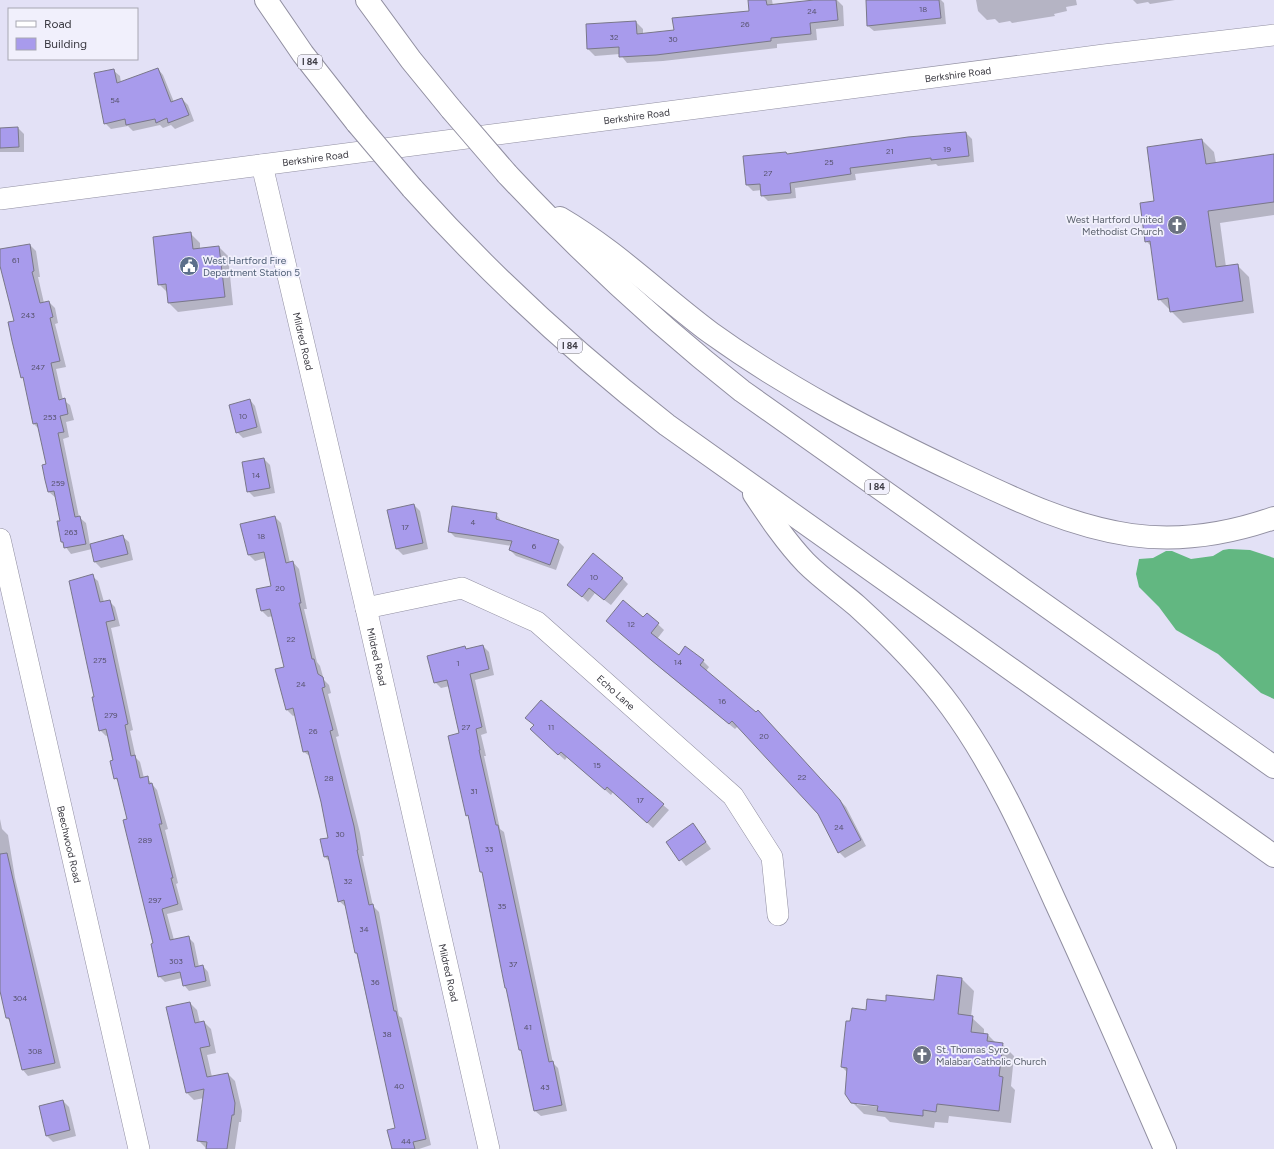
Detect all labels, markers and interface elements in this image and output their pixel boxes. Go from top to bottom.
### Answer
house number: 18 [919,4,927,14]
house number: 24 [807,6,817,16]
legend [8,8,138,60]
text: Road [44,17,72,31]
house number: 26 [741,19,750,29]
house number: 32 [610,32,618,42]
house number: 30 [668,34,678,44]
text: Building [44,37,87,51]
road number: I 84 [298,55,322,69]
street label: Berkshire Road [924,64,992,85]
house number: 54 [110,95,120,105]
street label: Berkshire Road [603,106,671,127]
house number: 19 [943,144,951,154]
house number: 21 [886,146,894,156]
street label: Berkshire Road [281,148,349,169]
house number: 25 [824,157,834,167]
house number: 27 [764,168,773,178]
place label: West Hartford United Methodist Church [1066,213,1163,238]
church icon: West Hartford United Methodist Church [1166,214,1188,236]
place label: West Hartford Fire Department Station 5 [203,254,300,279]
house number: 61 [12,255,20,265]
public building icon: West Hartford Fire Department Station 5 [178,255,200,277]
house number: 243 [21,310,35,320]
street label: Mildred Road [290,311,316,372]
road number: I 84 [558,339,582,353]
house number: 247 [31,362,46,372]
house number: 10 [239,411,247,421]
house number: 253 [43,412,57,422]
house number: 14 [252,470,260,480]
house number: 259 [51,478,65,488]
road number: I 84 [865,480,889,494]
house number: 4 [471,517,476,527]
house number: 17 [401,522,409,532]
house number: 263 [64,527,78,537]
house number: 18 [257,531,265,541]
house number: 6 [532,541,537,551]
house number: 10 [590,572,598,582]
house number: 20 [275,583,285,593]
house number: 12 [627,619,635,629]
street label: Mildred Road [364,627,390,687]
house number: 22 [287,634,295,644]
house number: 275 [93,655,107,665]
house number: 14 [674,657,682,667]
house number: 1 [456,658,460,668]
street label: Echo Lane [594,672,638,713]
house number: 24 [296,679,306,689]
house number: 16 [718,696,726,706]
house number: 279 [104,710,118,720]
house number: 27 [462,722,471,732]
house number: 11 [548,722,554,732]
house number: 26 [309,726,318,736]
house number: 20 [759,731,769,741]
house number: 15 [593,760,601,770]
house number: 22 [798,772,806,782]
house number: 28 [324,773,334,783]
house number: 31 [470,786,478,796]
house number: 17 [636,795,644,805]
street label: Beechwood Road [54,804,84,884]
house number: 24 [834,822,844,832]
house number: 30 [335,829,345,839]
house number: 289 [138,835,152,845]
house number: 33 [485,844,493,854]
house number: 32 [344,876,352,886]
house number: 297 [148,895,162,905]
house number: 35 [498,901,507,911]
house number: 34 [359,924,369,934]
street label: Mildred Road [436,942,461,1003]
house number: 303 [169,956,183,966]
house number: 37 [509,959,518,969]
house number: 36 [371,977,380,987]
house number: 304 [13,993,27,1003]
house number: 41 [524,1022,532,1032]
house number: 38 [382,1029,392,1039]
place label: St. Thomas Syro Malabar Catholic Church [936,1043,1047,1068]
church icon: St. Thomas Syro Malabar Catholic Church [911,1044,933,1066]
house number: 308 [28,1046,42,1056]
house number: 40 [394,1081,404,1091]
house number: 43 [540,1082,550,1092]
house number: 44 [401,1136,411,1146]

